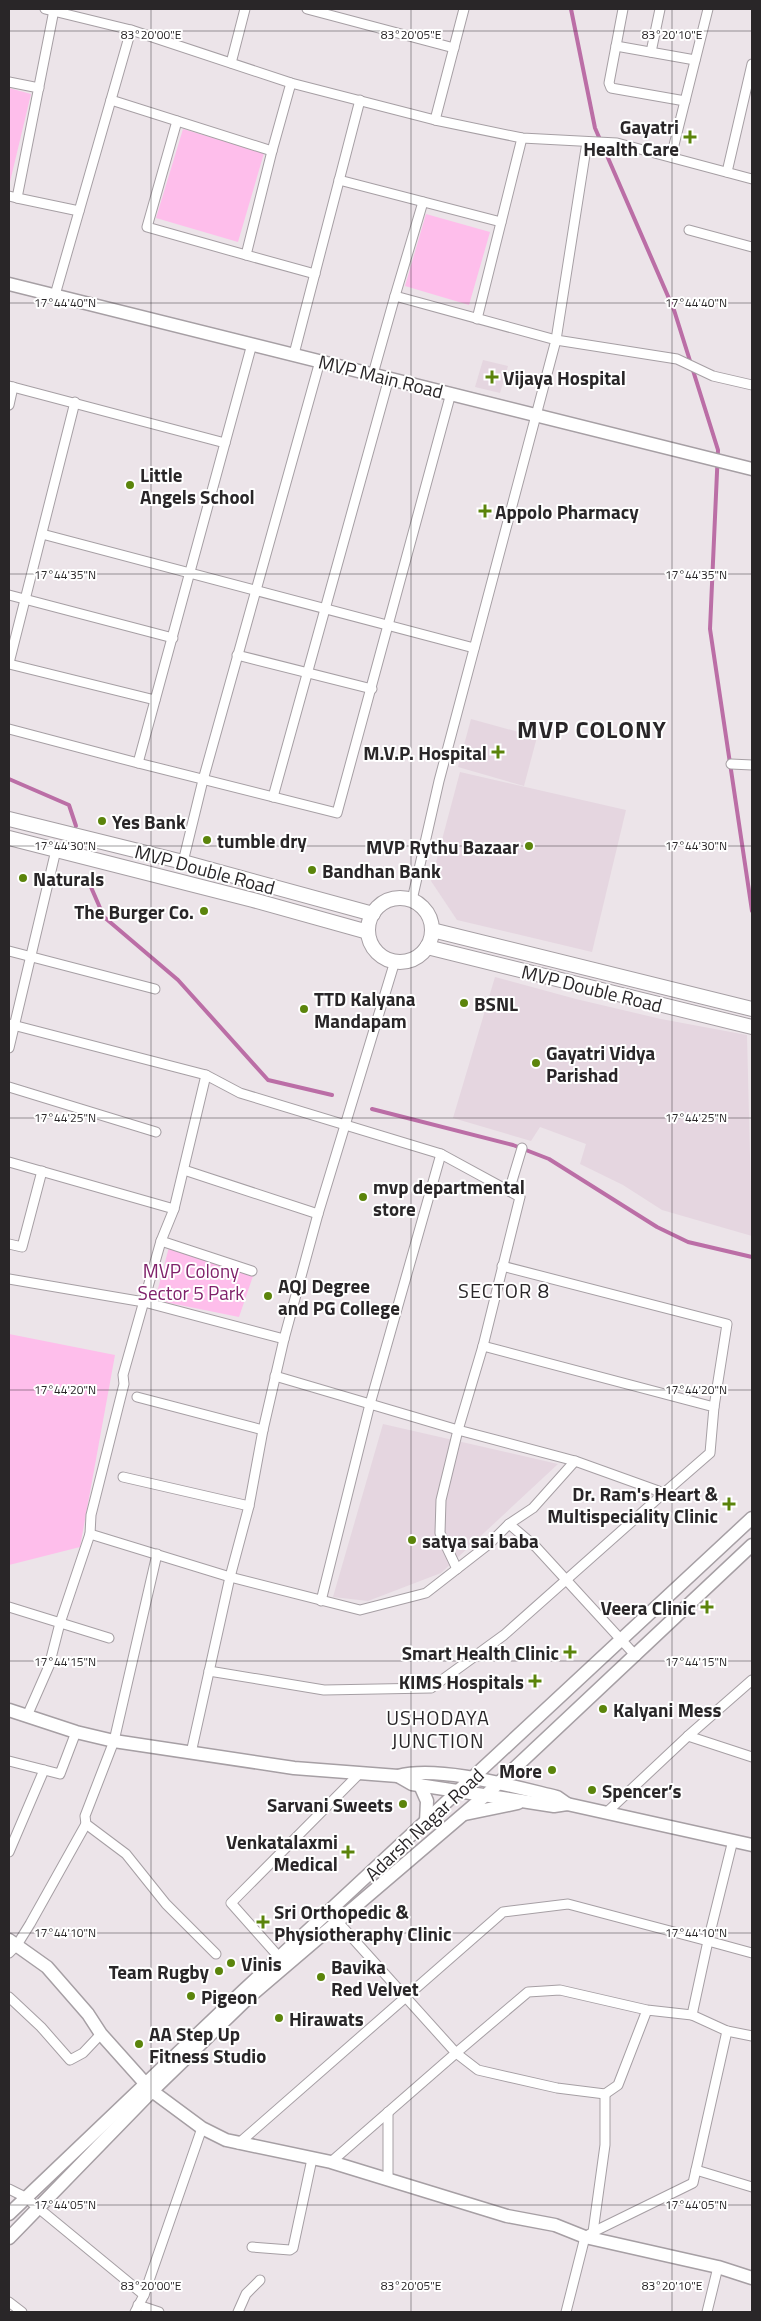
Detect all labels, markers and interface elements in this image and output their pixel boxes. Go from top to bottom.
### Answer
text: 83°20'00"E [121,25,182,44]
text: 83°20'05"E [381,25,442,44]
text: 83°20'10"E [642,25,703,44]
place label: Gayatri Health Care [583,112,679,163]
marker: Gayatri Health Care [683,130,697,144]
text: 17°44'40"N [34,293,96,312]
text: 17°44'40"N [665,293,727,312]
street label: MVP Main Road [316,346,446,406]
place label: Vijaya Hospital [503,363,626,392]
marker: Vijaya Hospital [485,370,499,384]
place label: Little Angels School [140,460,255,511]
marker: Little Angels School [124,479,136,491]
place label: Appolo Pharmacy [495,497,639,526]
marker: Appolo Pharmacy [479,505,491,517]
text: 17°44'35"N [34,565,96,584]
text: 17°44'35"N [665,565,727,584]
district label: MVP COLONY [517,711,667,747]
place label: M.V.P. Hospital [363,738,487,767]
marker: M.V.P. Hospital [491,745,505,759]
place label: Yes Bank [112,807,186,836]
marker: Yes Bank [96,815,108,827]
place label: tumble dry [217,826,307,855]
place label: MVP Rythu Bazaar [366,832,519,861]
marker: tumble dry [201,834,213,846]
text: 17°44'30"N [34,836,96,855]
street label: MVP Double Road [132,836,278,902]
text: 17°44'30"N [665,836,727,855]
marker: MVP Rythu Bazaar [523,840,535,852]
place label: Bandhan Bank [322,856,441,885]
place label: Naturals [33,864,104,893]
marker: Bandhan Bank [306,864,318,876]
marker: Naturals [17,872,29,884]
place label: The Burger Co. [74,897,194,926]
marker: The Burger Co. [198,905,210,917]
street label: MVP Double Road [519,956,665,1020]
place label: TTD Kalyana Mandapam [314,984,416,1035]
place label: BSNL [474,989,518,1018]
marker: BSNL [458,997,470,1009]
marker: TTD Kalyana Mandapam [298,1003,310,1015]
place label: Gayatri Vidya Parishad [546,1038,655,1089]
marker: Gayatri Vidya Parishad [530,1057,542,1069]
text: 17°44'25"N [34,1108,96,1127]
text: 17°44'25"N [665,1108,727,1127]
place label: mvp departmental store [373,1172,525,1223]
marker: mvp departmental store [357,1191,369,1203]
park label: MVP Colony Sector 5 Park [138,1256,244,1307]
place label: AQJ Degree and PG College [278,1271,400,1322]
district label: SECTOR 8 [458,1275,550,1306]
marker: AQJ Degree and PG College [262,1290,274,1302]
text: 17°44'20"N [34,1380,96,1399]
text: 17°44'20"N [665,1380,727,1399]
place label: Dr. Ram's Heart & Multispeciality Clinic [547,1479,719,1530]
marker: Dr. Ram's Heart & Multispeciality Clinic [722,1497,736,1511]
place label: satya sai baba [422,1526,539,1555]
marker: satya sai baba [406,1534,418,1546]
place label: Veera Clinic [601,1593,696,1622]
marker: Veera Clinic [700,1600,714,1614]
place label: Smart Health Clinic [402,1638,559,1667]
marker: Smart Health Clinic [563,1645,577,1659]
text: 17°44'15"N [34,1652,96,1671]
text: 17°44'15"N [665,1652,727,1671]
place label: KIMS Hospitals [399,1667,524,1696]
marker: KIMS Hospitals [528,1674,542,1688]
place label: Kalyani Mess [613,1695,722,1724]
district label: USHODAYA JUNCTION [386,1702,490,1756]
marker: Kalyani Mess [597,1703,609,1715]
place label: More [499,1756,542,1785]
street label: Adarsh Nagar Road [358,1761,490,1887]
marker: More [546,1764,558,1776]
place label: Spencer’s [602,1776,682,1805]
marker: Spencer’s [586,1784,598,1796]
place label: Sarvani Sweets [267,1790,393,1819]
marker: Sarvani Sweets [397,1798,409,1810]
place label: Venkatalaxmi Medical [226,1827,338,1878]
marker: Venkatalaxmi Medical [342,1846,354,1858]
place label: Sri Orthopedic & Physiotheraphy Clinic [274,1897,452,1948]
marker: Sri Orthopedic & Physiotheraphy Clinic [256,1915,270,1929]
text: 17°44'10"N [34,1923,96,1942]
text: 17°44'10"N [665,1923,727,1942]
place label: Vinis [241,1949,282,1978]
place label: Bavika Red Velvet [331,1952,419,2003]
place label: Team Rugby [109,1957,209,1986]
marker: Vinis [225,1957,237,1969]
marker: Team Rugby [213,1965,225,1977]
marker: Bavika Red Velvet [315,1971,327,1983]
place label: Pigeon [201,1982,258,2011]
marker: Pigeon [185,1990,197,2002]
place label: Hirawats [289,2004,364,2033]
marker: Hirawats [273,2012,285,2024]
place label: AA Step Up Fitness Studio [149,2019,266,2070]
marker: AA Step Up Fitness Studio [133,2038,145,2050]
text: 17°44'05"N [34,2195,96,2214]
text: 17°44'05"N [665,2195,727,2214]
text: 83°20'00"E [121,2276,182,2295]
text: 83°20'05"E [381,2276,442,2295]
text: 83°20'10"E [642,2276,703,2295]

